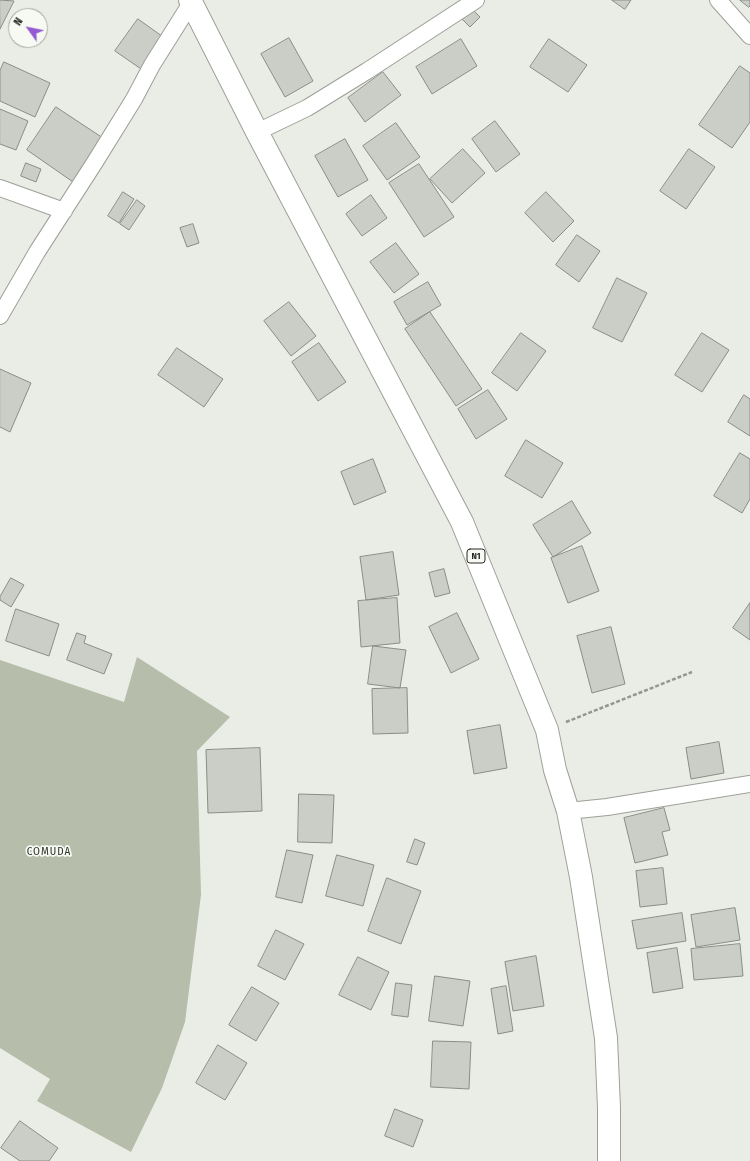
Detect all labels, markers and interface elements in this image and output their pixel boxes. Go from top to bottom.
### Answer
north arrow [8,8,48,48]
text: N [11,15,26,28]
road number: N1 [467,549,485,563]
district label: COMUDA [27,845,71,859]

